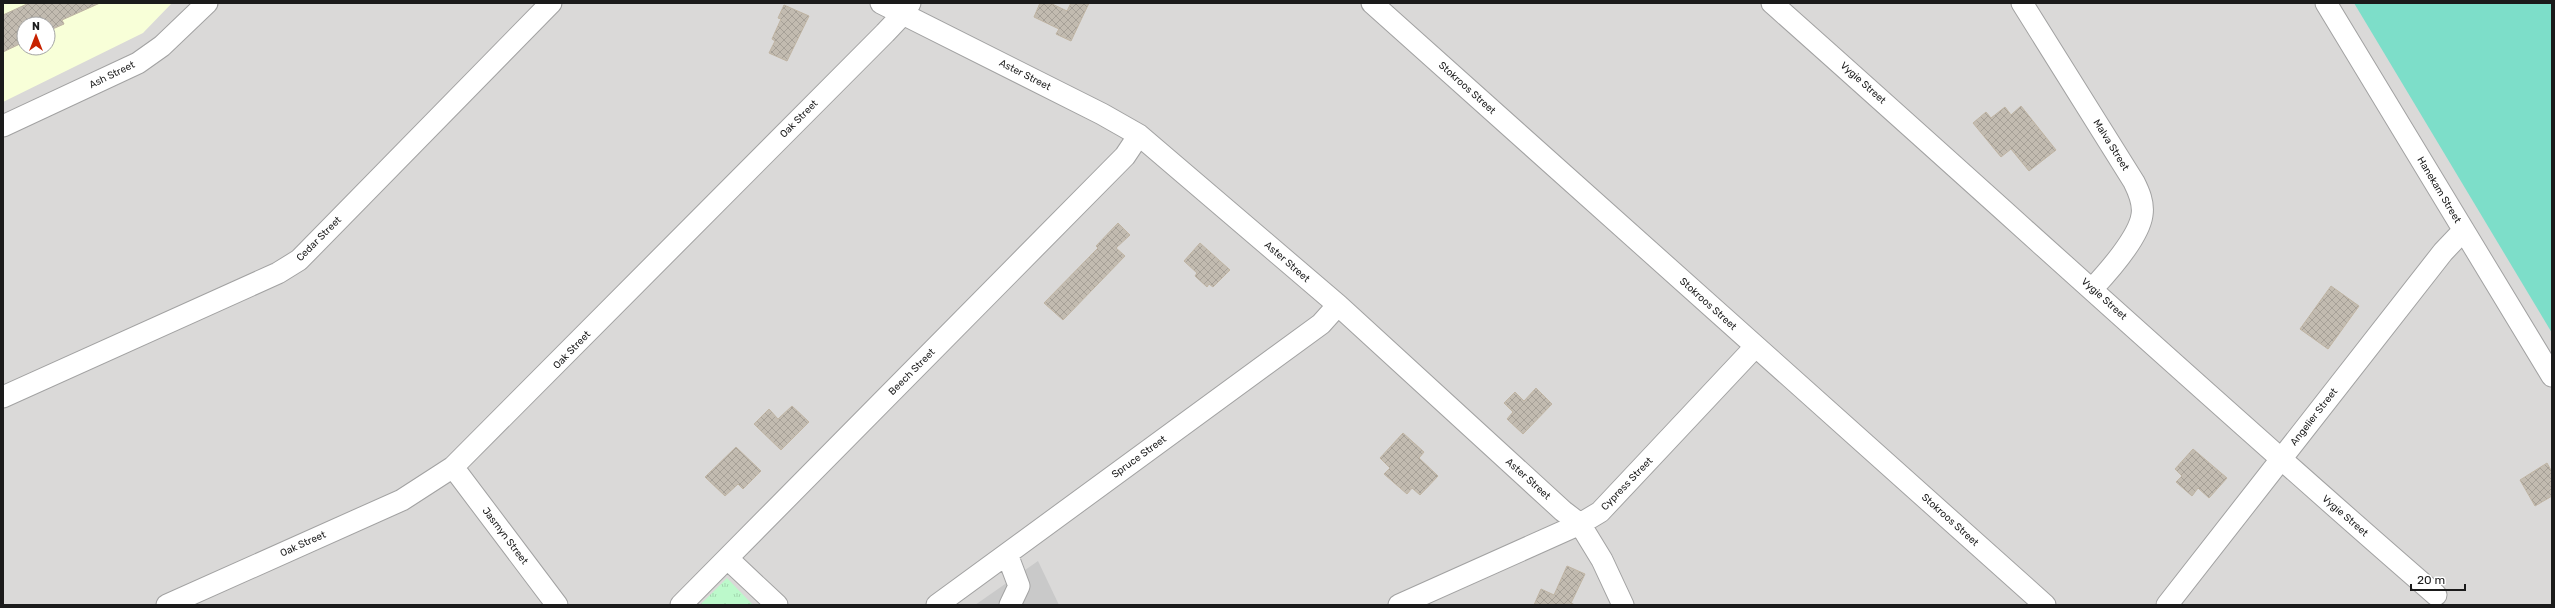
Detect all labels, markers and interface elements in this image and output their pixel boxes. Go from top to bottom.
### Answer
north arrow [16,16,56,56]
text: N [32,20,40,33]
street label: Aster Street [997,57,1053,93]
street label: Ash Street [87,59,137,91]
street label: Stokroos Street [1436,59,1498,117]
street label: Vygie Street [1838,59,1888,107]
street label: Oak Street [778,97,821,140]
street label: Malva Street [2091,117,2132,173]
street label: Hanekam Street [2415,155,2464,225]
street label: Cedar Street [294,214,344,264]
street label: Aster Street [1262,239,1312,285]
street label: Stokroos Street [1677,275,1739,333]
street label: Vygie Street [2079,275,2129,323]
street label: Oak Street [551,328,593,372]
street label: Beech Street [886,346,938,398]
street label: Angelier Street [2288,386,2340,448]
street label: Spruce Street [1109,433,1169,481]
street label: Cypress Street [1599,455,1655,513]
street label: Aster Street [1503,456,1553,502]
street label: Stokroos Street [1919,491,1981,549]
street label: Vygie Street [2320,493,2371,539]
street label: Jasmyn Street [480,505,530,567]
street label: Oak Street [278,529,328,559]
scale bar [2411,566,2465,592]
text: 20 m [2417,573,2445,587]

